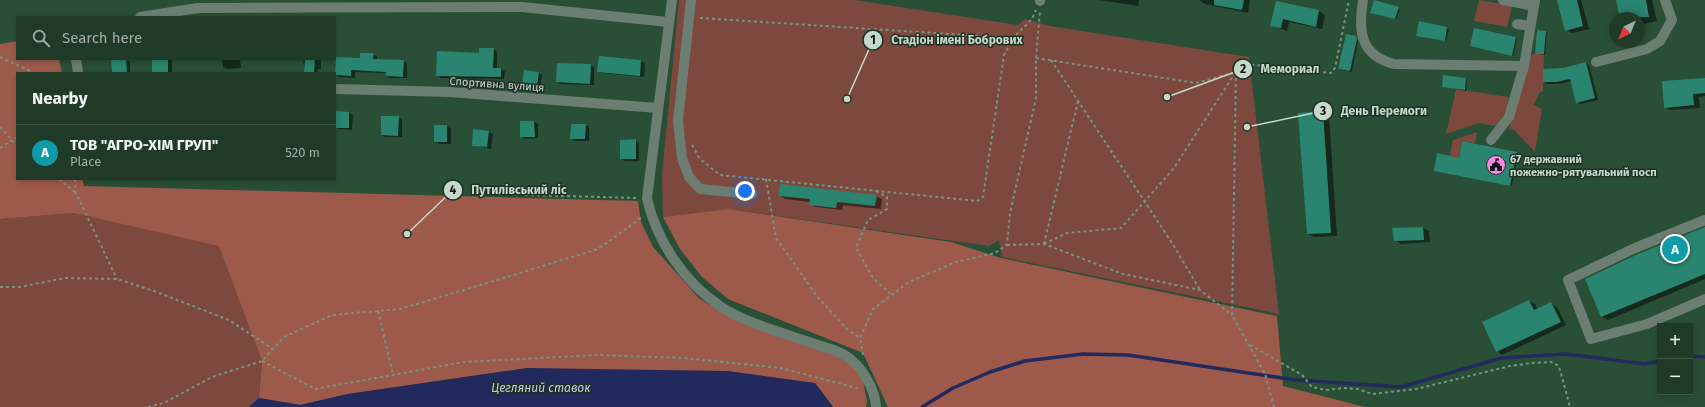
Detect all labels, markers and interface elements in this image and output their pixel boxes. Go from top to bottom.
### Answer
north arrow [1609,12,1645,48]
search box [16,16,336,60]
icon: search [30,27,52,49]
callout: Стадіон імені Бобрових [863,28,1031,52]
text: Search here [62,29,142,47]
text: 1 [870,33,876,47]
text: Стадіон імені Бобрових [891,33,1024,47]
callout: Мемориал [1233,57,1328,81]
text: 2 [1240,62,1246,76]
text: Мемориал [1261,62,1320,76]
street label: Спортивна вулиця [449,75,545,94]
text: Nearby [32,88,87,109]
callout: День Перемоги [1313,99,1435,123]
text: 3 [1319,104,1326,118]
text: День Перемоги [1340,104,1427,118]
text: ТОВ "АГРО-ХІМ ГРУП" [70,136,218,154]
text: A [41,145,49,160]
text: 520 m [285,145,320,160]
place label: 67 державний пожежно-рятувальний посп [1510,153,1657,179]
text: Place [70,154,101,169]
public building icon: 67 державний пожежно-рятувальний посп [1485,154,1507,176]
callout: Путилівський ліс [443,178,574,202]
your location [735,181,755,201]
text: 4 [450,183,457,197]
text: Путилівський ліс [471,183,567,197]
pin: A [1662,234,1688,264]
map controls [1657,323,1693,395]
button: + [1657,323,1693,359]
button: − [1657,359,1693,395]
water label: Цегляний ставок [491,381,591,395]

